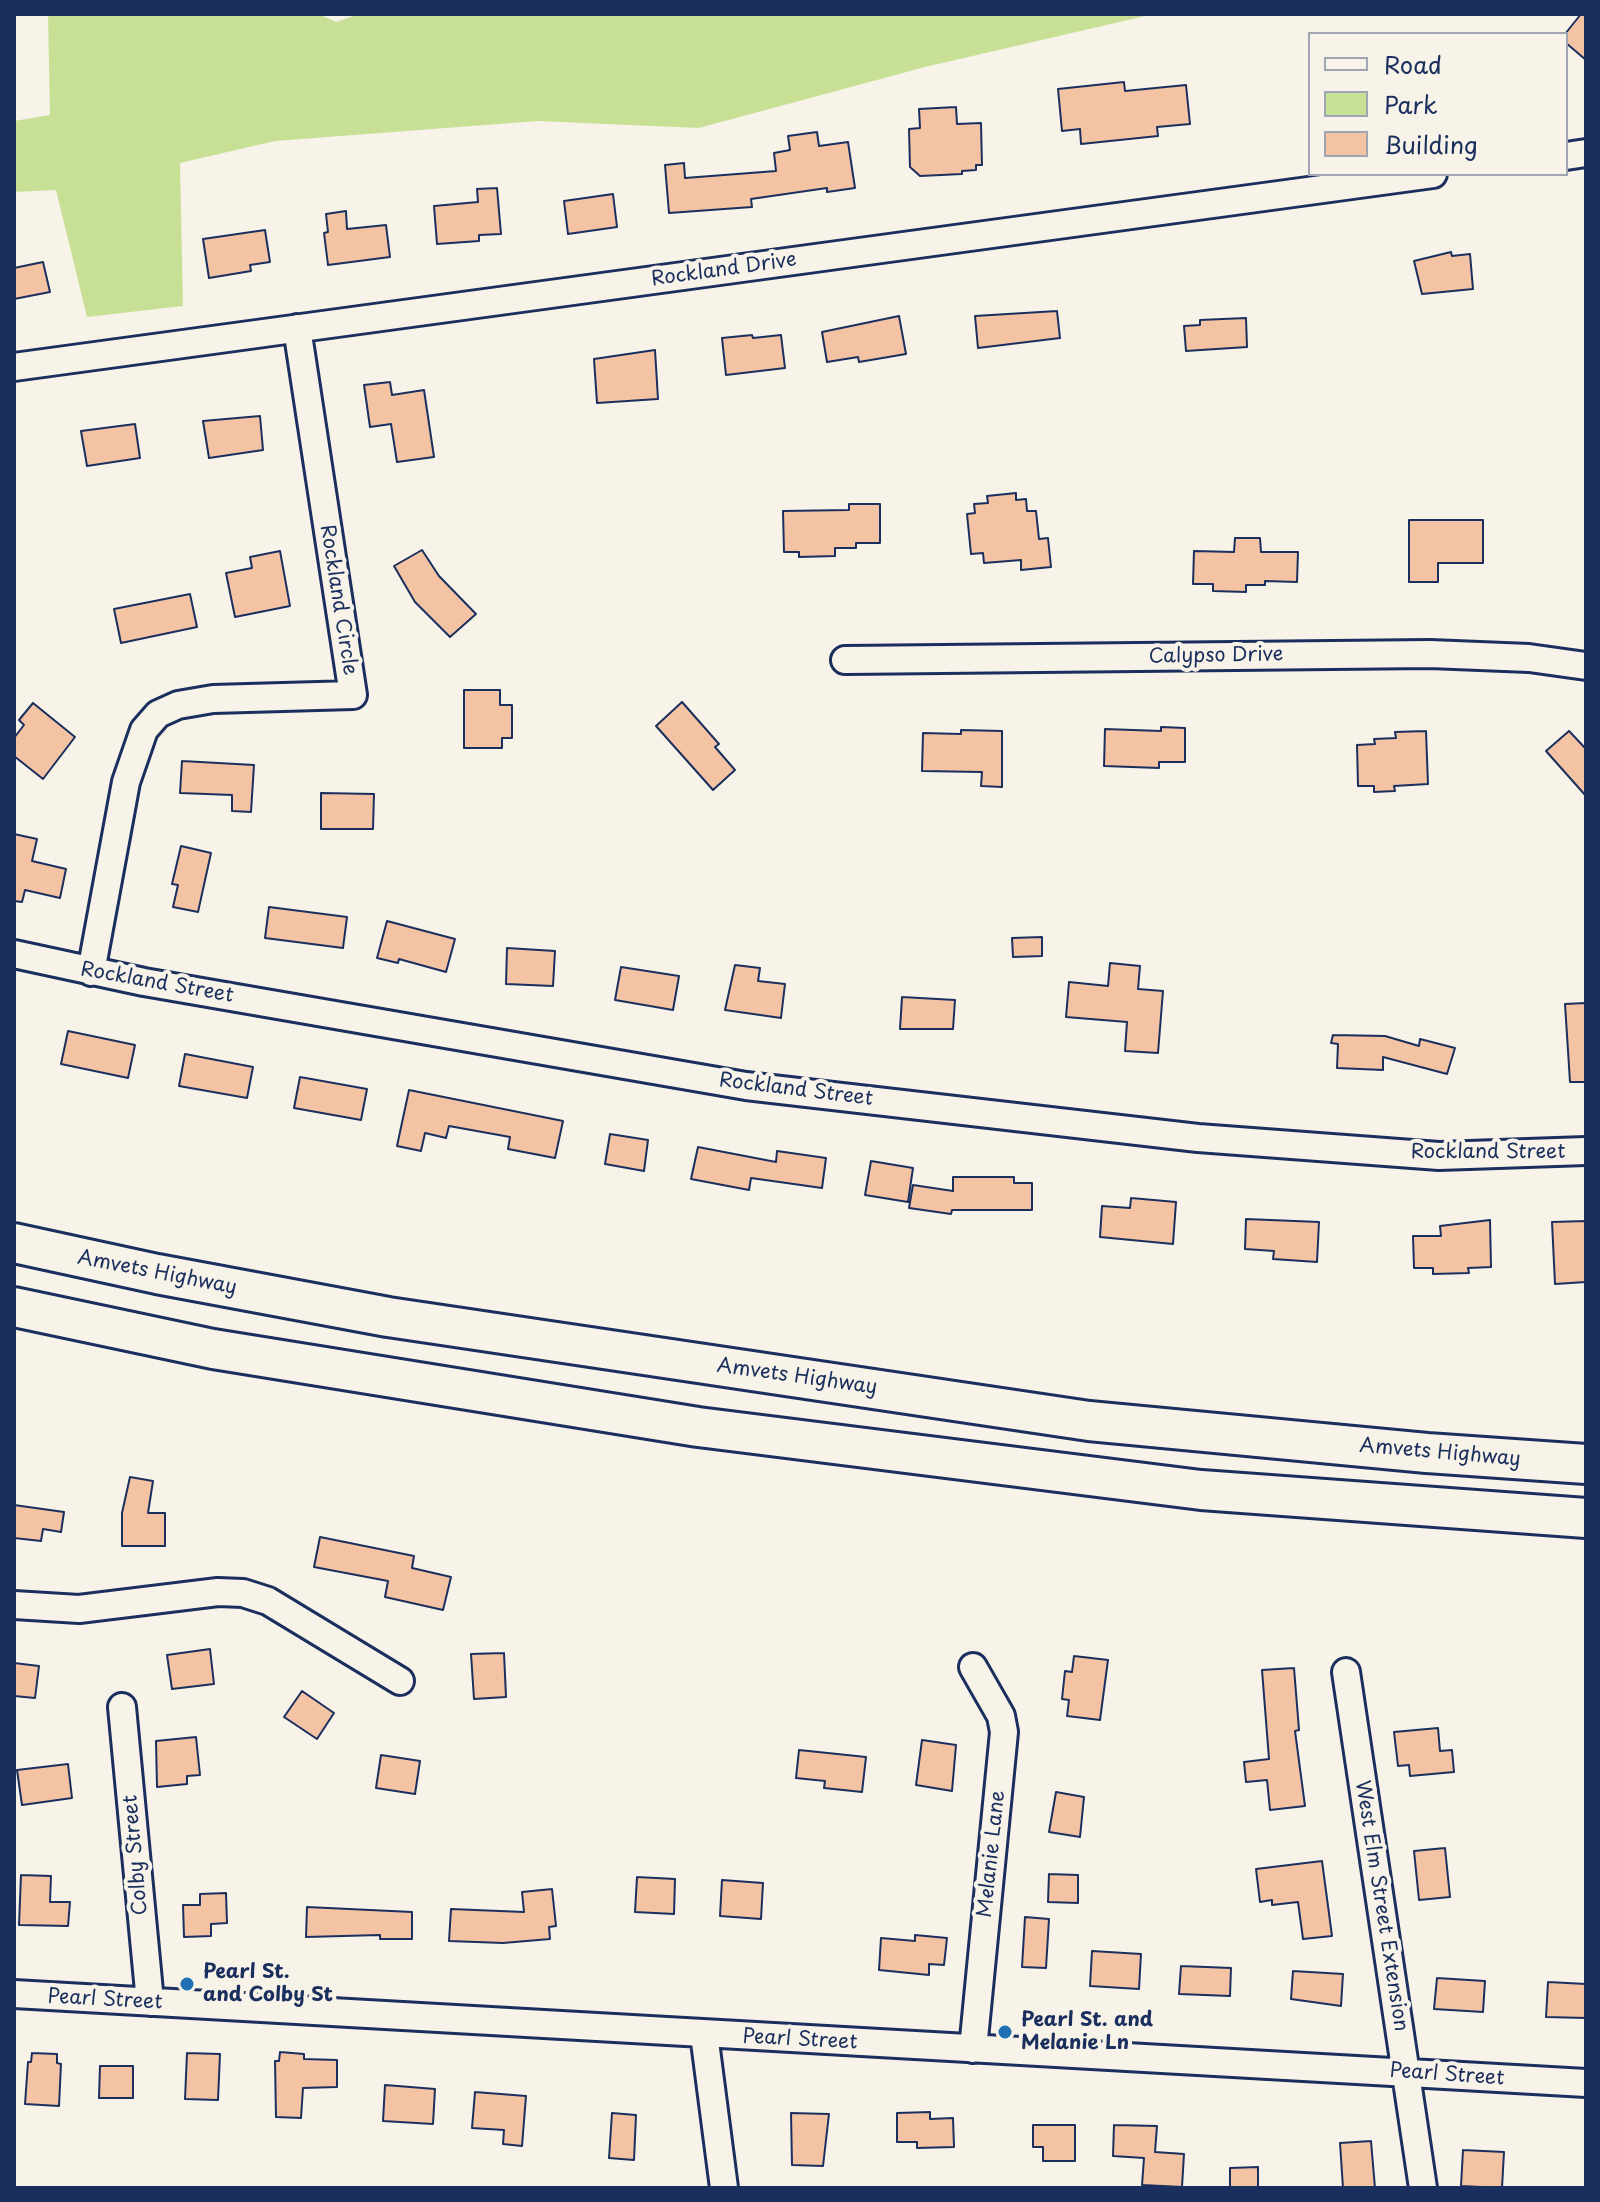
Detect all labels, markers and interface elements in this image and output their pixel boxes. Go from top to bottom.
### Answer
legend [1308,32,1568,176]
text: Road [1384,46,1442,82]
text: Park [1384,86,1438,122]
text: Building [1384,126,1478,162]
street label: Rockland Drive [650,248,798,292]
street label: Rockland Circle [314,523,362,677]
street label: Calypso Drive [1149,643,1283,669]
street label: Rockland Street [79,958,235,1008]
street label: Rockland Street [718,1069,874,1111]
street label: Rockland Street [1411,1140,1565,1164]
street label: Amvets Highway [75,1246,239,1300]
street label: Amvets Highway [715,1354,879,1400]
street label: Amvets Highway [1358,1434,1522,1472]
street label: West Elm Street Extension [1349,1779,1413,2033]
street label: Melanie Lane [973,1789,1011,1919]
street label: Colby Street [119,1794,153,1916]
place label: Pearl St. and Colby St [203,1960,333,2007]
marker: Pearl St. and Colby St [178,1975,196,1993]
street label: Pearl Street [47,1985,163,2015]
place label: Pearl St. and Melanie Ln [1021,2008,1153,2055]
marker: Pearl St. and Melanie Ln [996,2023,1014,2041]
street label: Pearl Street [742,2025,858,2055]
street label: Pearl Street [1389,2059,1505,2091]

